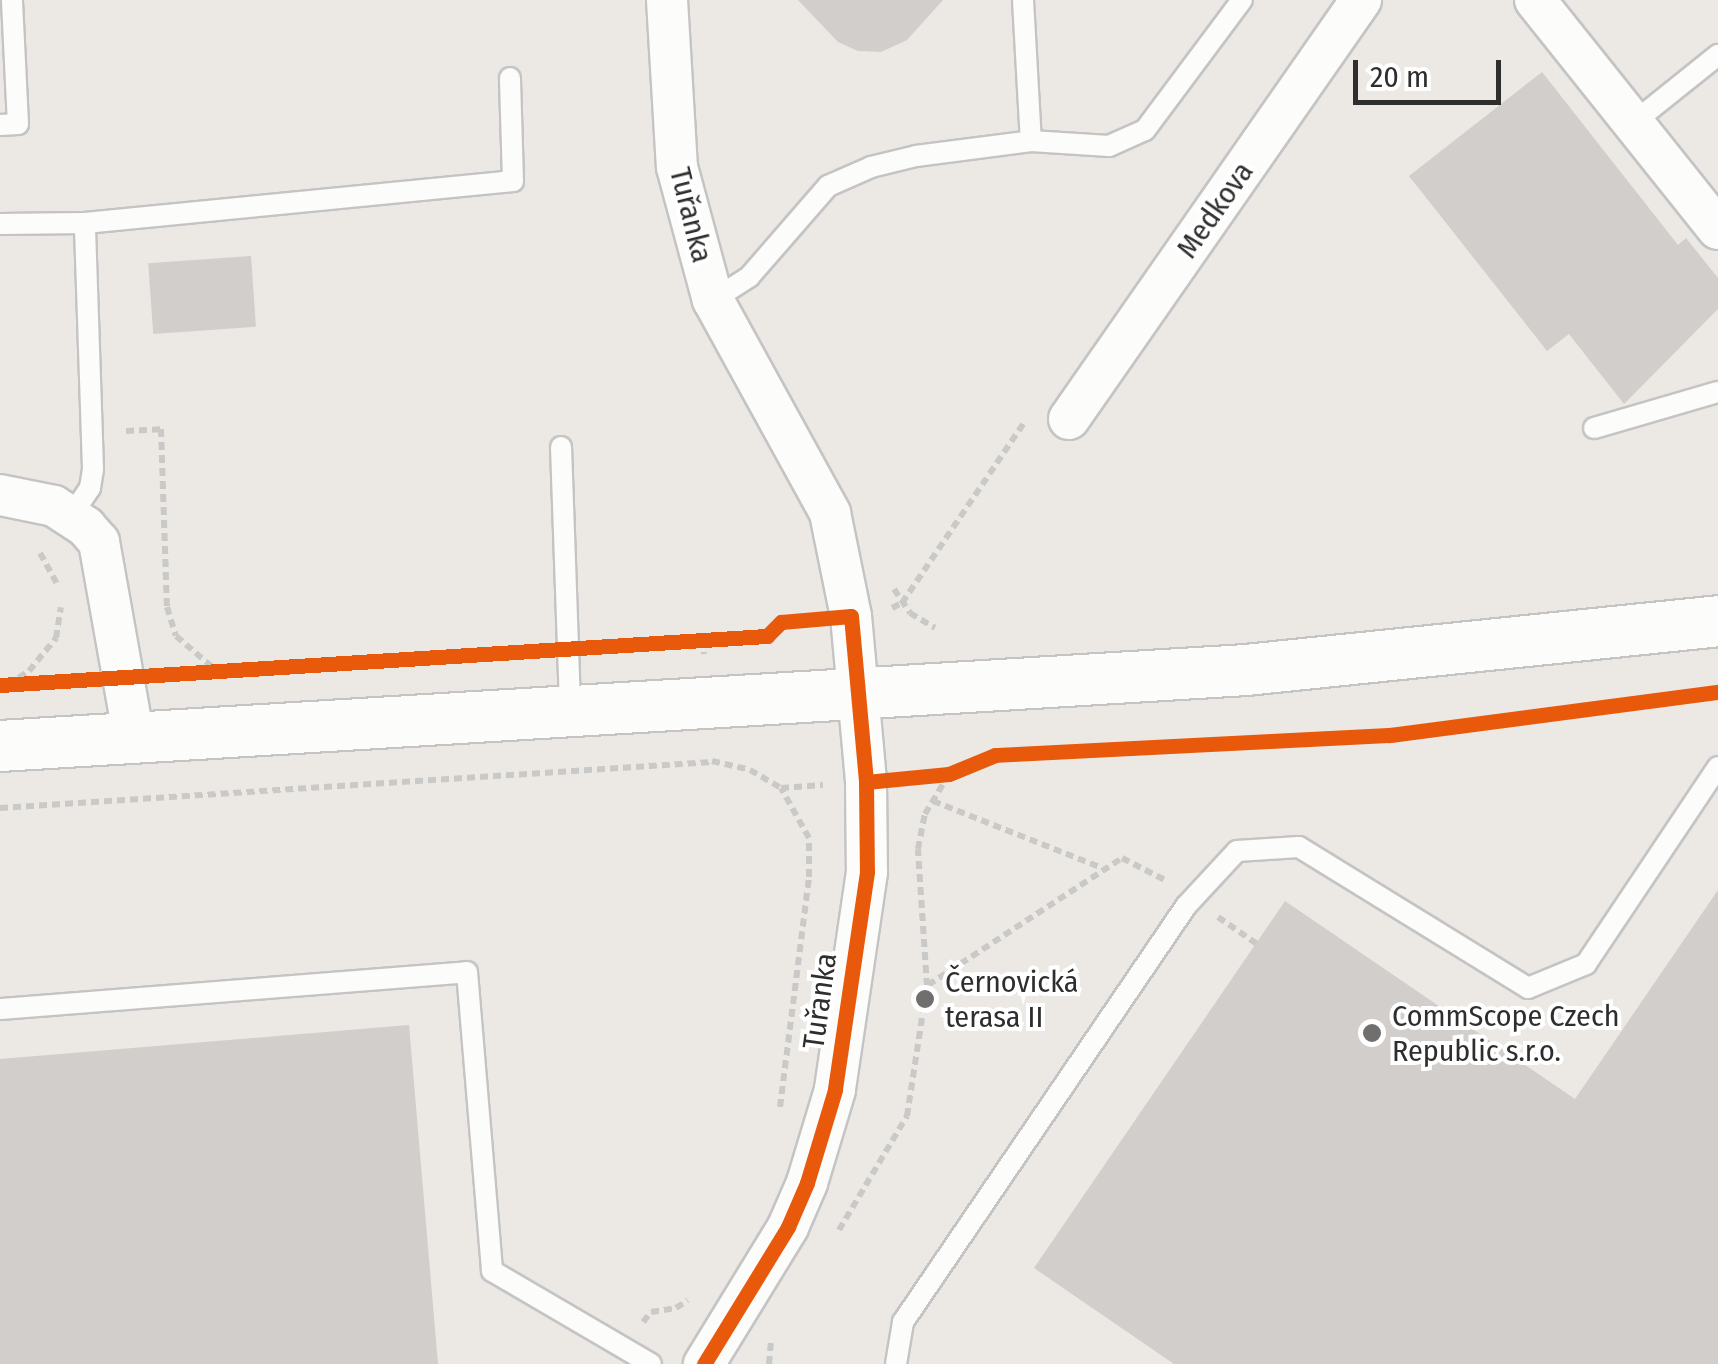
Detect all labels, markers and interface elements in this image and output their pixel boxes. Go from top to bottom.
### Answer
scale bar [1358,40,1506,102]
text: 20 m [1370,59,1429,95]
street label: Medkova [1169,155,1261,265]
street label: Tuřanka [662,164,720,266]
street label: Tuřanka [795,951,845,1051]
place label: Černovická terasa II [945,964,1078,1034]
marker: Černovická terasa II [914,988,936,1010]
place label: CommScope Czech Republic s.r.o. [1392,998,1620,1068]
marker: CommScope Czech Republic s.r.o. [1361,1022,1383,1044]

